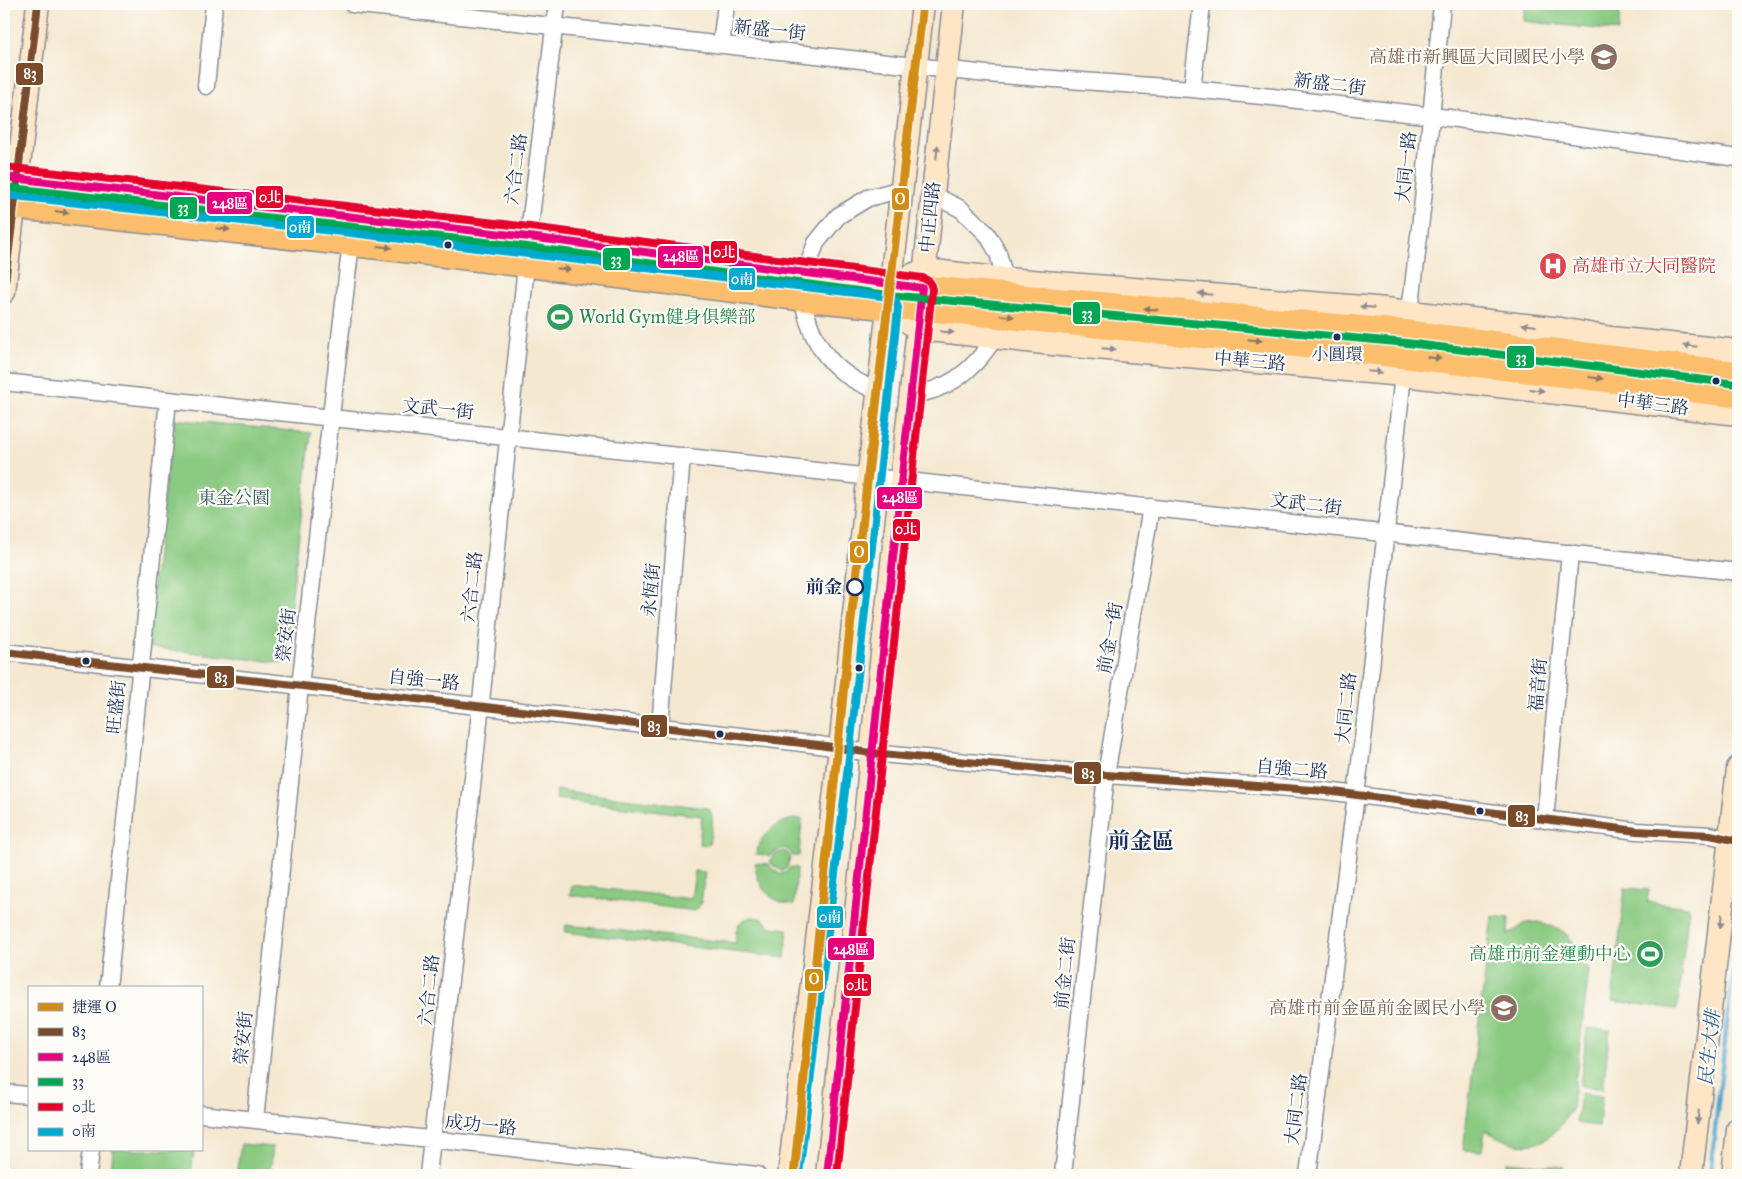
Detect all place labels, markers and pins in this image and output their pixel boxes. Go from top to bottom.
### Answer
school or university icon: 高雄市新興區大同國民小學 [1589,42,1619,72]
place label: 高雄市新興區大同國民小學 [1369,46,1585,68]
unlabelled marker [443,240,453,250]
hospital icon: 高雄市立大同醫院 [1538,251,1568,281]
place label: 高雄市立大同醫院 [1572,255,1716,277]
sports icon: World Gym健身俱樂部 [545,302,575,332]
place label: World Gym健身俱樂部 [579,306,756,328]
marker: 小圓環 [1332,332,1342,342]
place label: 小圓環 [1312,344,1363,365]
unlabelled marker [1711,376,1721,386]
place label: 前金 [806,576,842,598]
marker: 前金 [846,578,864,596]
unlabelled marker [81,656,91,666]
unlabelled marker [854,663,864,673]
unlabelled marker [715,729,725,739]
unlabelled marker [1475,806,1485,816]
sports icon: 高雄市前金運動中心 [1635,939,1665,969]
place label: 高雄市前金運動中心 [1469,943,1631,965]
school or university icon: 高雄市前金區前金國民小學 [1489,993,1519,1023]
place label: 高雄市前金區前金國民小學 [1269,997,1485,1019]

